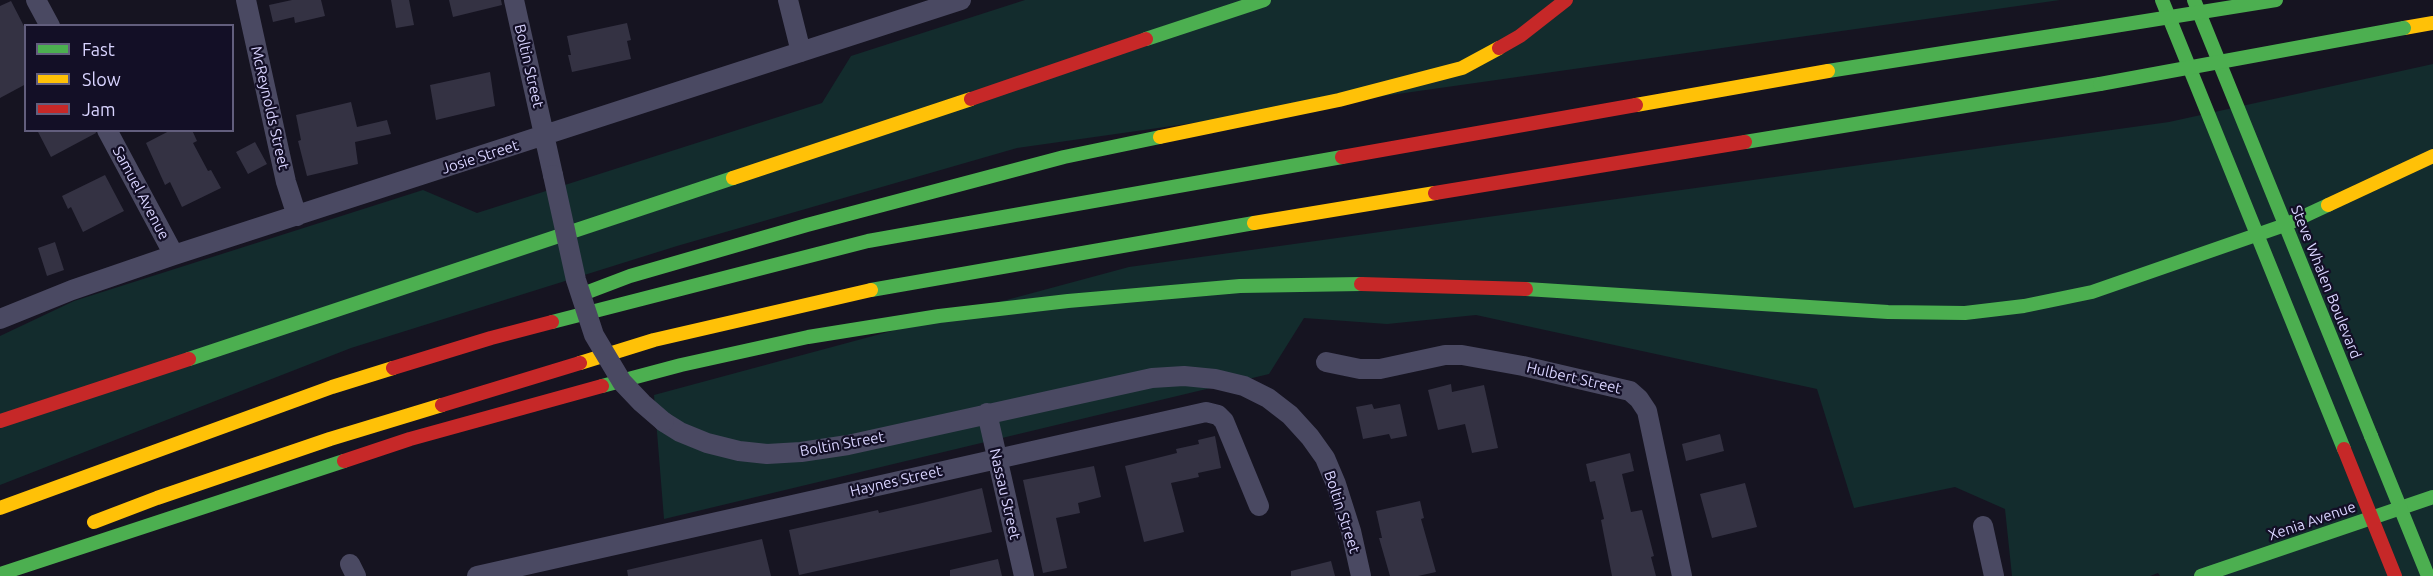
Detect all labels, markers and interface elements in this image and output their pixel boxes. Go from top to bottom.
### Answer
street label: Boltin Street [511,22,547,110]
legend [24,24,234,132]
text: Fast [82,39,115,59]
street label: McReynolds Street [247,44,293,172]
text: Slow [82,69,121,89]
text: Jam [82,99,116,119]
street label: Josie Street [439,136,521,178]
street label: Samuel Avenue [109,143,173,243]
street label: Steve Whalen Boulevard [2287,203,2365,361]
street label: Hulbert Street [1525,358,1623,398]
street label: Boltin Street [798,428,886,460]
street label: Nassau Street [986,447,1024,541]
street label: Haynes Street [848,462,944,500]
street label: Boltin Street [1320,468,1364,556]
street label: Xenia Avenue [2266,498,2358,544]

